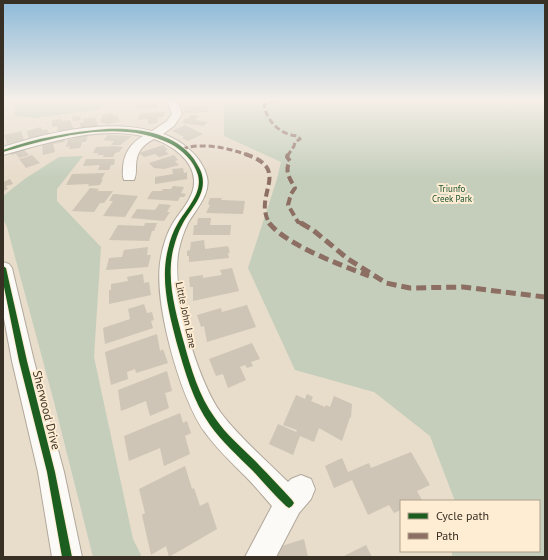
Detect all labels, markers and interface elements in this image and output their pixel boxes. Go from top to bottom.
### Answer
park label: Triunfo Creek Park [432,183,473,204]
street label: Little John Lane [173,281,199,349]
street label: Sherwood Drive [30,369,64,451]
legend [400,500,540,552]
text: Cycle path [436,508,489,523]
text: Path [436,528,459,543]

